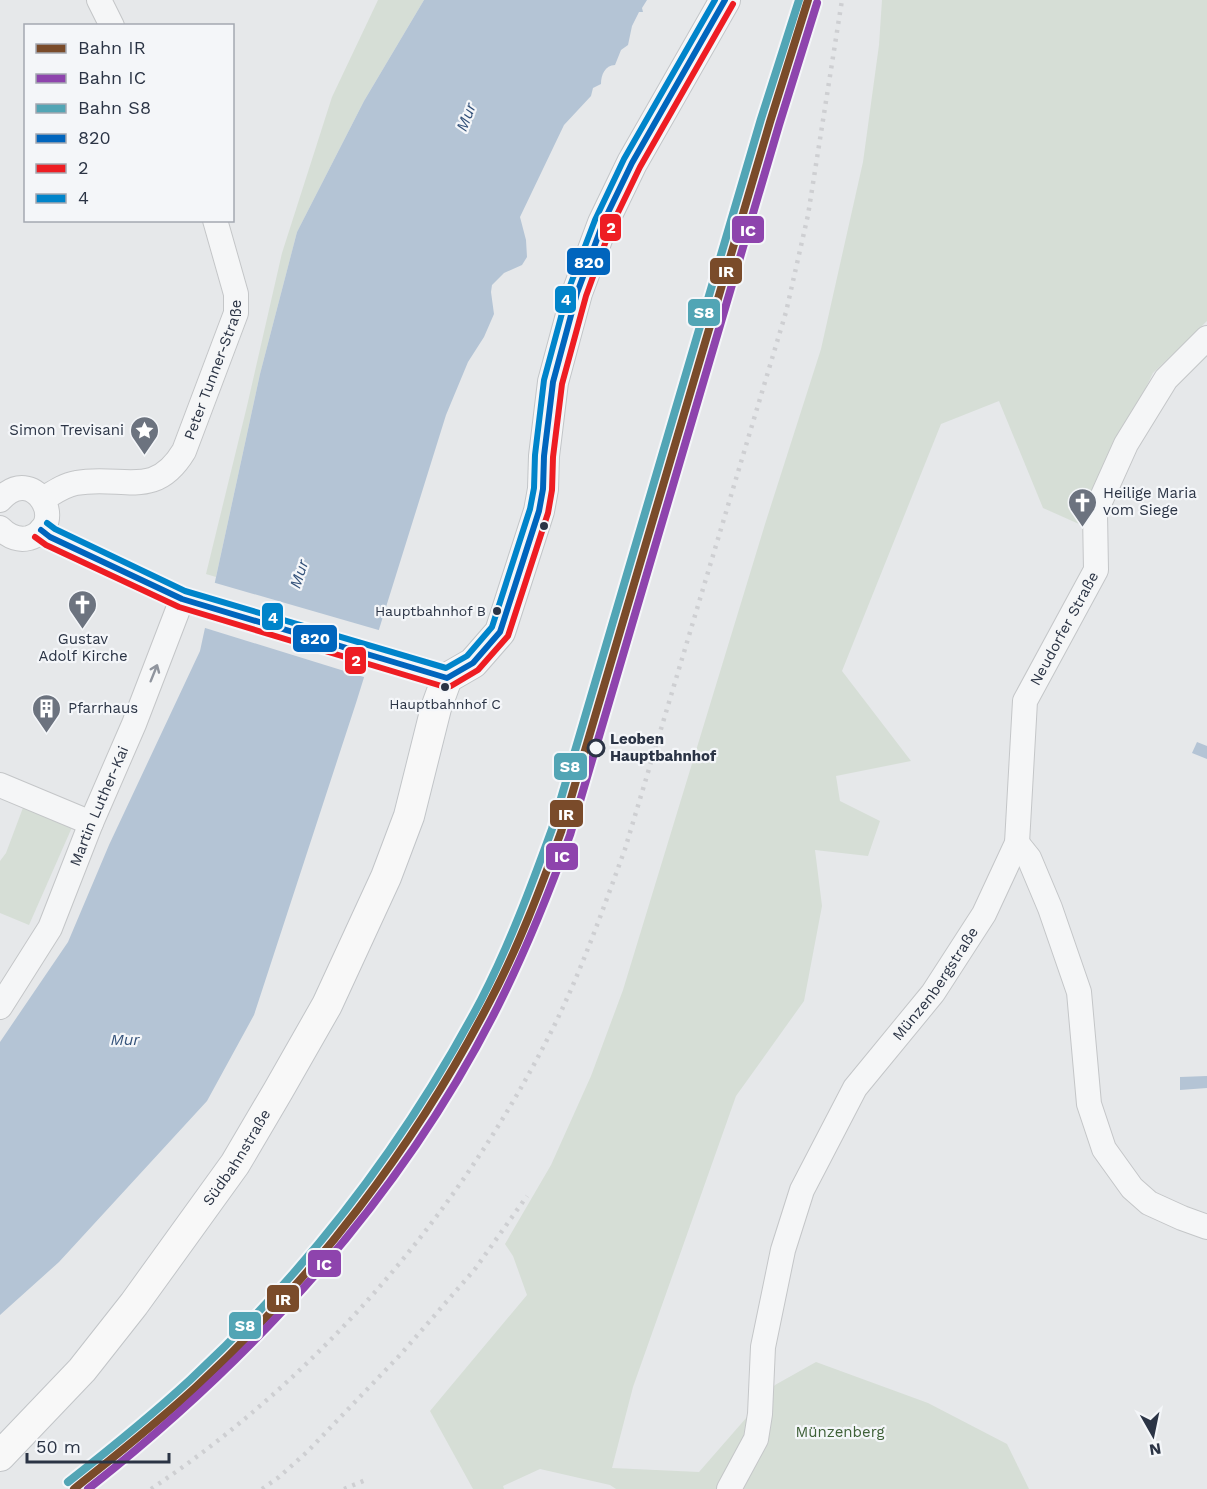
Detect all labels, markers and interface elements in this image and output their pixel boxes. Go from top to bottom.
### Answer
legend [24,24,234,222]
text: Bahn IR [78,37,146,58]
text: Bahn IC [78,67,146,88]
text: Bahn S8 [78,97,151,118]
water label: Mur [452,99,480,134]
text: 820 [78,127,111,148]
text: 2 [78,157,89,178]
text: 4 [78,187,89,208]
line badge: 2 [599,213,622,242]
line badge: IC [731,215,765,244]
text: 2 [606,218,616,237]
text: IC [740,221,756,240]
line badge: 820 [566,247,611,276]
text: 820 [574,253,604,272]
line badge: IR [709,257,743,285]
text: IR [718,262,734,281]
line badge: 4 [554,285,577,314]
text: 4 [561,290,571,309]
line badge: S8 [687,298,721,327]
street label: Peter Tunner-Straße [180,300,245,442]
text: S8 [694,303,714,322]
place icon: Simon Trevisani [129,414,161,456]
place label: Simon Trevisani [9,421,124,439]
place label: Heilige Maria vom Siege [1103,484,1197,519]
church icon: Heilige Maria vom Siege [1066,486,1098,528]
unlabelled marker [538,520,550,532]
water label: Mur [285,556,313,591]
street label: Neudorfer Straße [1026,568,1102,689]
church icon: Gustav Adolf Kirche [67,588,99,630]
line badge: 4 [261,602,284,631]
place label: Hauptbahnhof B [375,603,486,619]
marker: Hauptbahnhof B [491,605,503,617]
text: 4 [268,608,278,627]
line badge: 820 [292,624,338,653]
text: 820 [300,629,330,648]
place label: Gustav Adolf Kirche [38,630,128,665]
line badge: 2 [344,646,367,675]
text: 2 [351,651,361,670]
one-way arrow [150,664,161,682]
marker: Hauptbahnhof C [439,681,451,693]
building icon: Pfarrhaus [31,692,63,734]
place label: Hauptbahnhof C [389,696,501,712]
place label: Pfarrhaus [68,699,138,717]
place label: Leoben Hauptbahnhof [610,730,717,765]
marker: Leoben Hauptbahnhof [587,739,605,757]
street label: Martin Luther-Kai [66,743,132,869]
line badge: S8 [553,752,588,781]
text: S8 [560,757,580,776]
line badge: IR [549,799,584,828]
text: IR [558,805,574,824]
line badge: IC [545,842,579,871]
text: IC [554,847,570,866]
street label: Münzenbergstraße [889,924,982,1044]
water label: Mur [110,1030,140,1049]
street label: Südbahnstraße [199,1106,274,1209]
line badge: IC [307,1249,342,1278]
text: IC [316,1255,332,1274]
line badge: IR [266,1284,300,1313]
text: IR [275,1290,291,1309]
line badge: S8 [228,1311,262,1340]
text: S8 [235,1316,255,1335]
north arrow [1123,1405,1183,1465]
park label: Münzenberg [796,1423,884,1441]
scale bar [27,1426,170,1464]
text: 50 m [36,1436,81,1457]
text: N [1148,1439,1163,1460]

